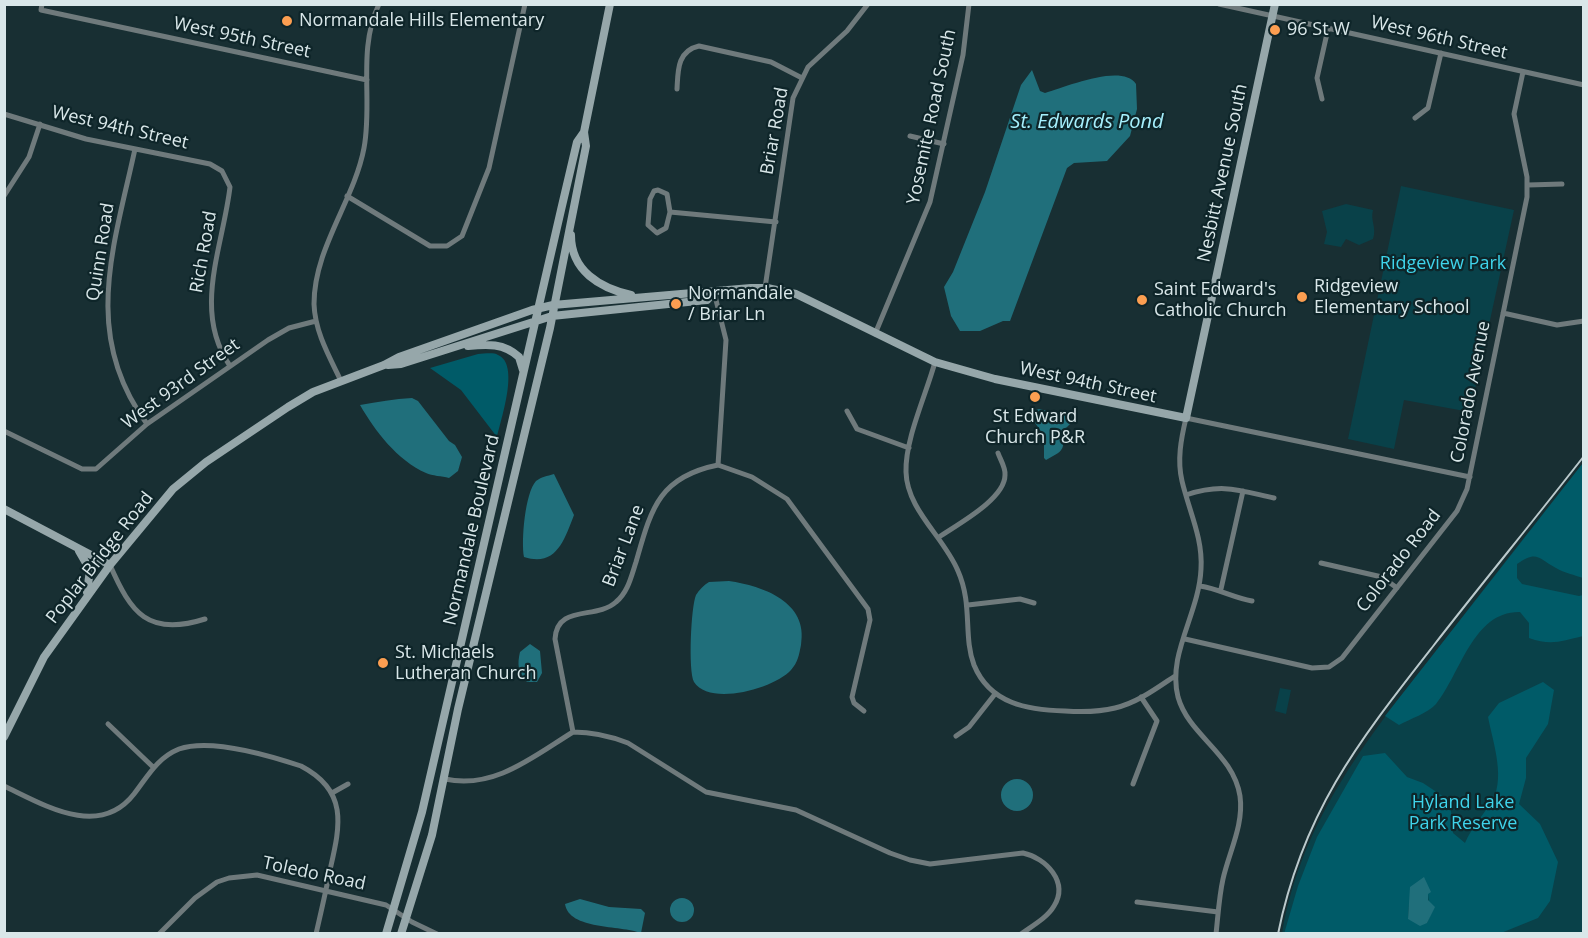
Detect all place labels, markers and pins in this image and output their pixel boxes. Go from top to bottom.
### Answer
place label: Normandale Hills Elementary [299,10,544,32]
marker: Normandale Hills Elementary [280,14,294,28]
place label: 96 St W [1287,19,1350,41]
marker: 96 St W [1268,23,1282,37]
place label: Ridgeview Elementary School [1314,276,1470,318]
place label: Saint Edward's Catholic Church [1154,279,1286,322]
place label: Normandale / Briar Ln [688,283,793,326]
marker: Ridgeview Elementary School [1295,290,1309,304]
marker: Saint Edward's Catholic Church [1135,293,1149,307]
marker: Normandale / Briar Ln [669,297,683,311]
marker: St Edward Church P&R [1028,390,1042,404]
place label: St Edward Church P&R [985,406,1085,448]
place label: St. Michaels Lutheran Church [395,642,537,684]
marker: St. Michaels Lutheran Church [376,656,390,670]

